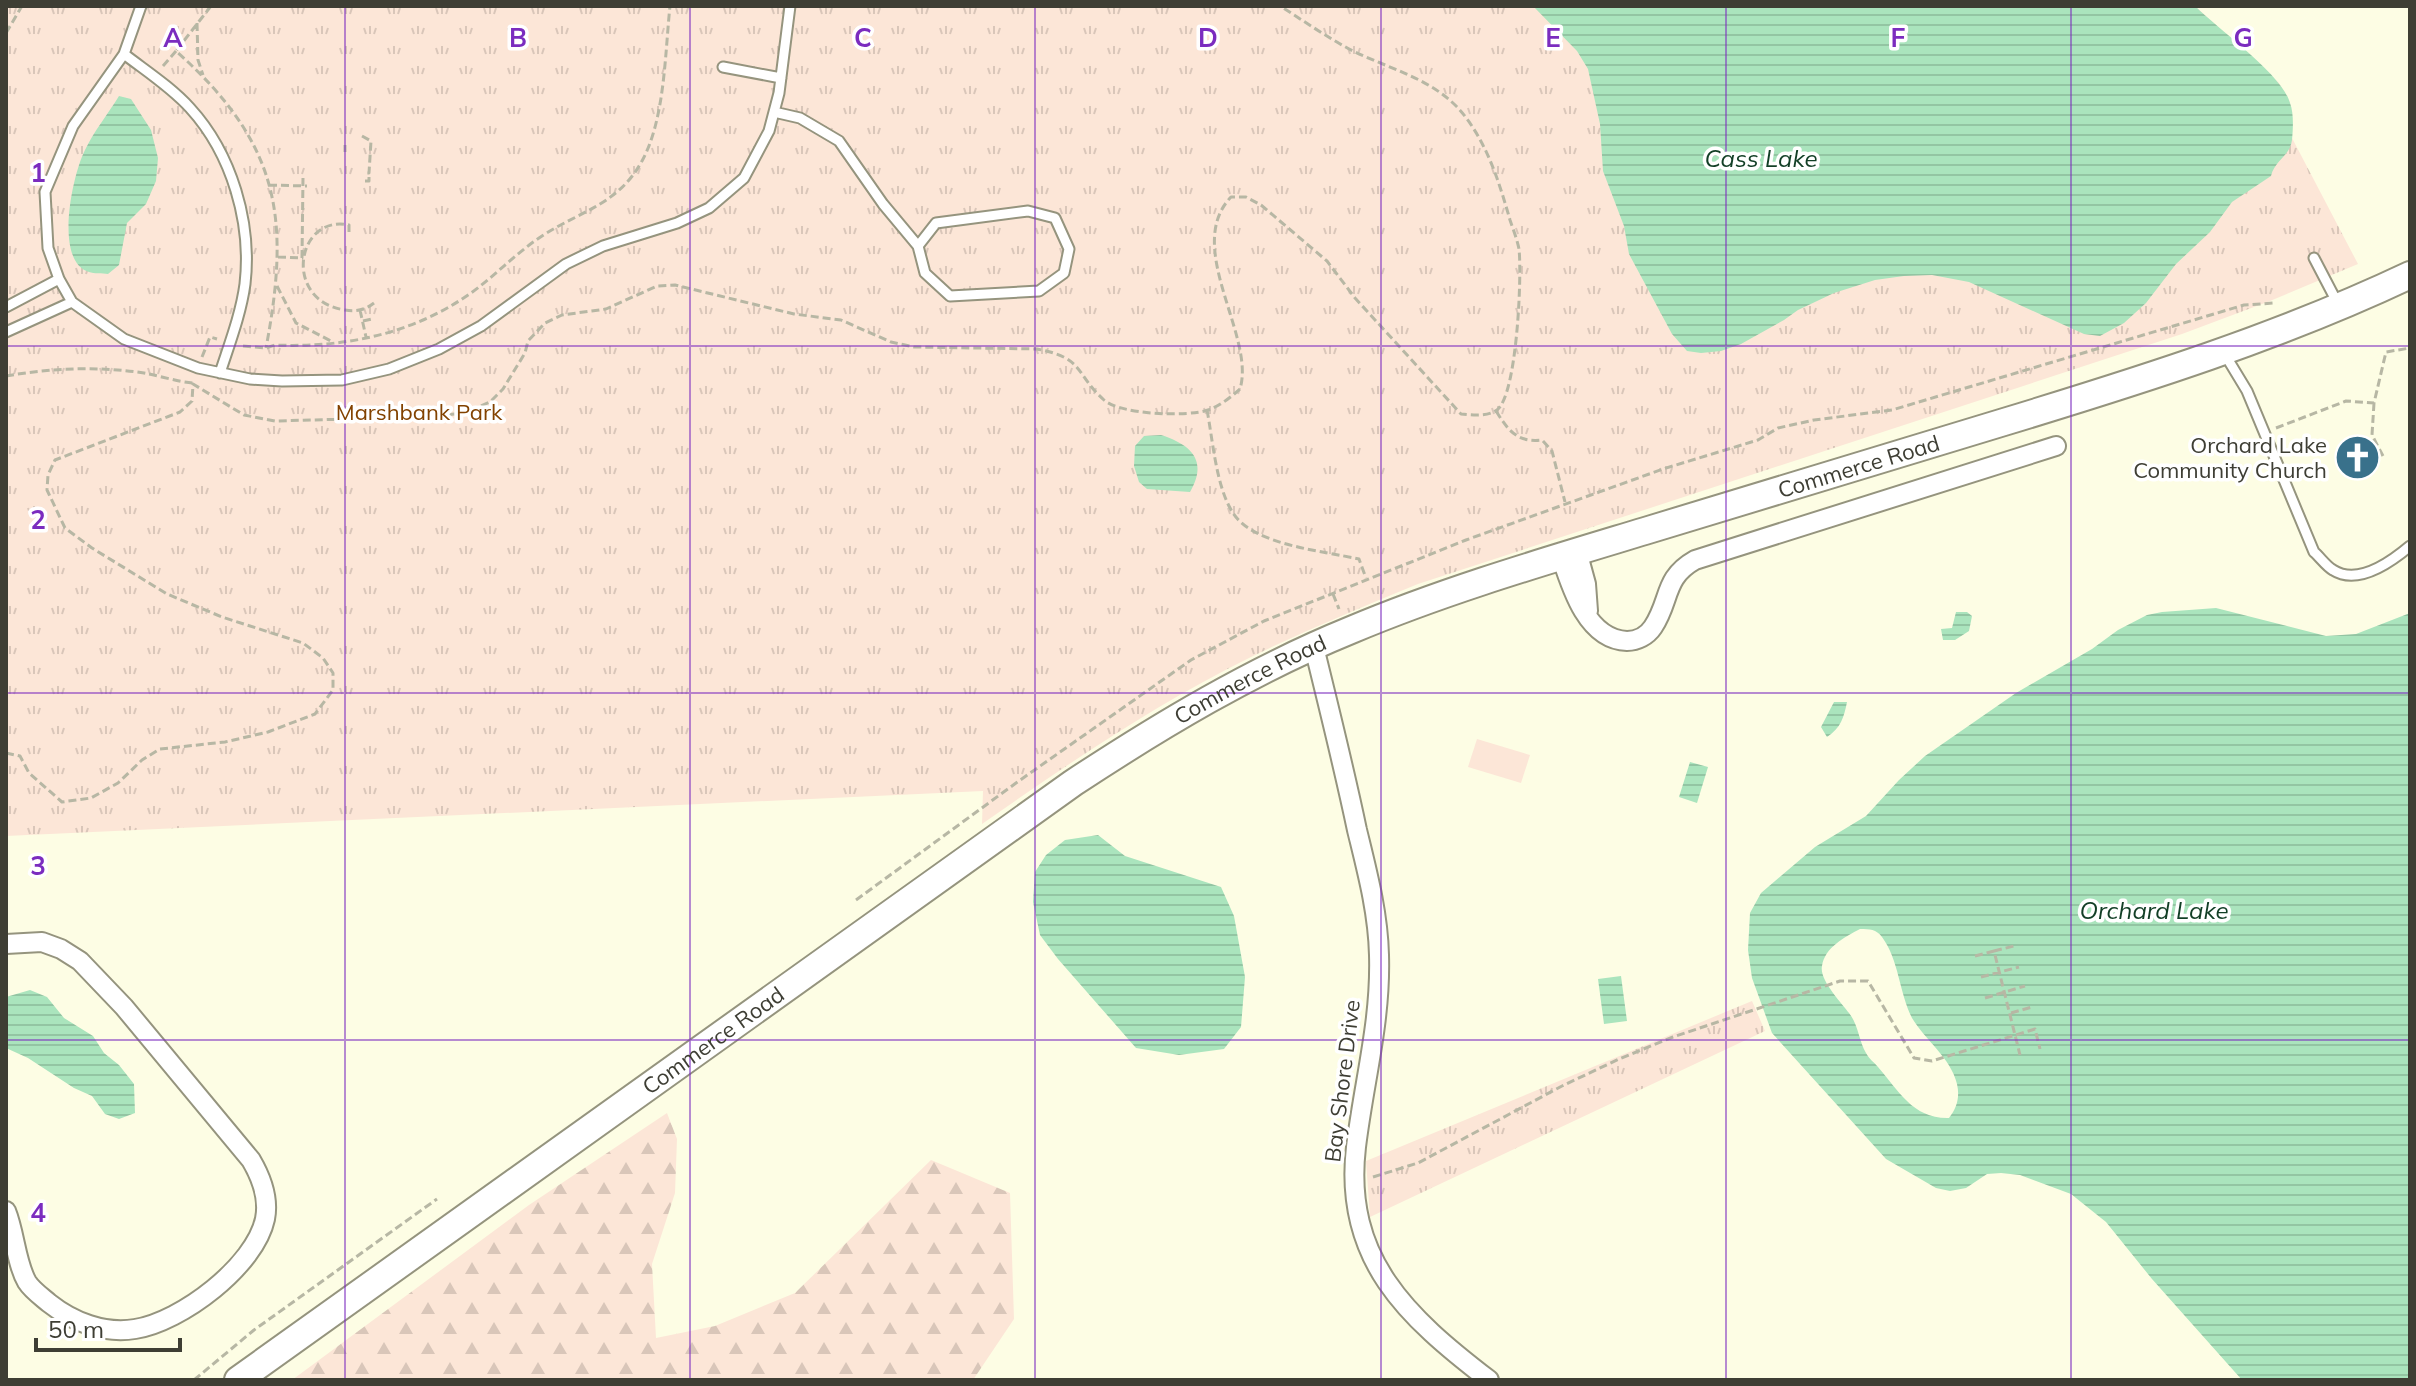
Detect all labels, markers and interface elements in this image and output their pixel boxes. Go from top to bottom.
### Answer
text: A [163,21,183,54]
text: B [509,21,527,54]
text: C [854,21,872,54]
text: D [1198,21,1218,54]
text: E [1545,21,1561,54]
text: F [1891,21,1906,54]
text: G [2233,21,2253,54]
water label: Cass Lake [1704,143,1818,173]
text: 1 [30,156,46,189]
park label: Marshbank Park [336,398,503,426]
street label: Commerce Road [1774,429,1943,504]
place label: Orchard Lake Community Church [2133,431,2327,484]
church icon: Orchard Lake Community Church [2334,434,2382,482]
text: 2 [30,503,46,536]
street label: Commerce Road [1169,628,1331,730]
text: 3 [30,849,46,882]
water label: Orchard Lake [2079,895,2229,925]
street label: Commerce Road [637,980,789,1100]
street label: Bay Shore Drive [1318,998,1366,1164]
text: 4 [30,1196,46,1229]
scale bar [36,1302,180,1352]
text: 50 m [48,1314,104,1344]

